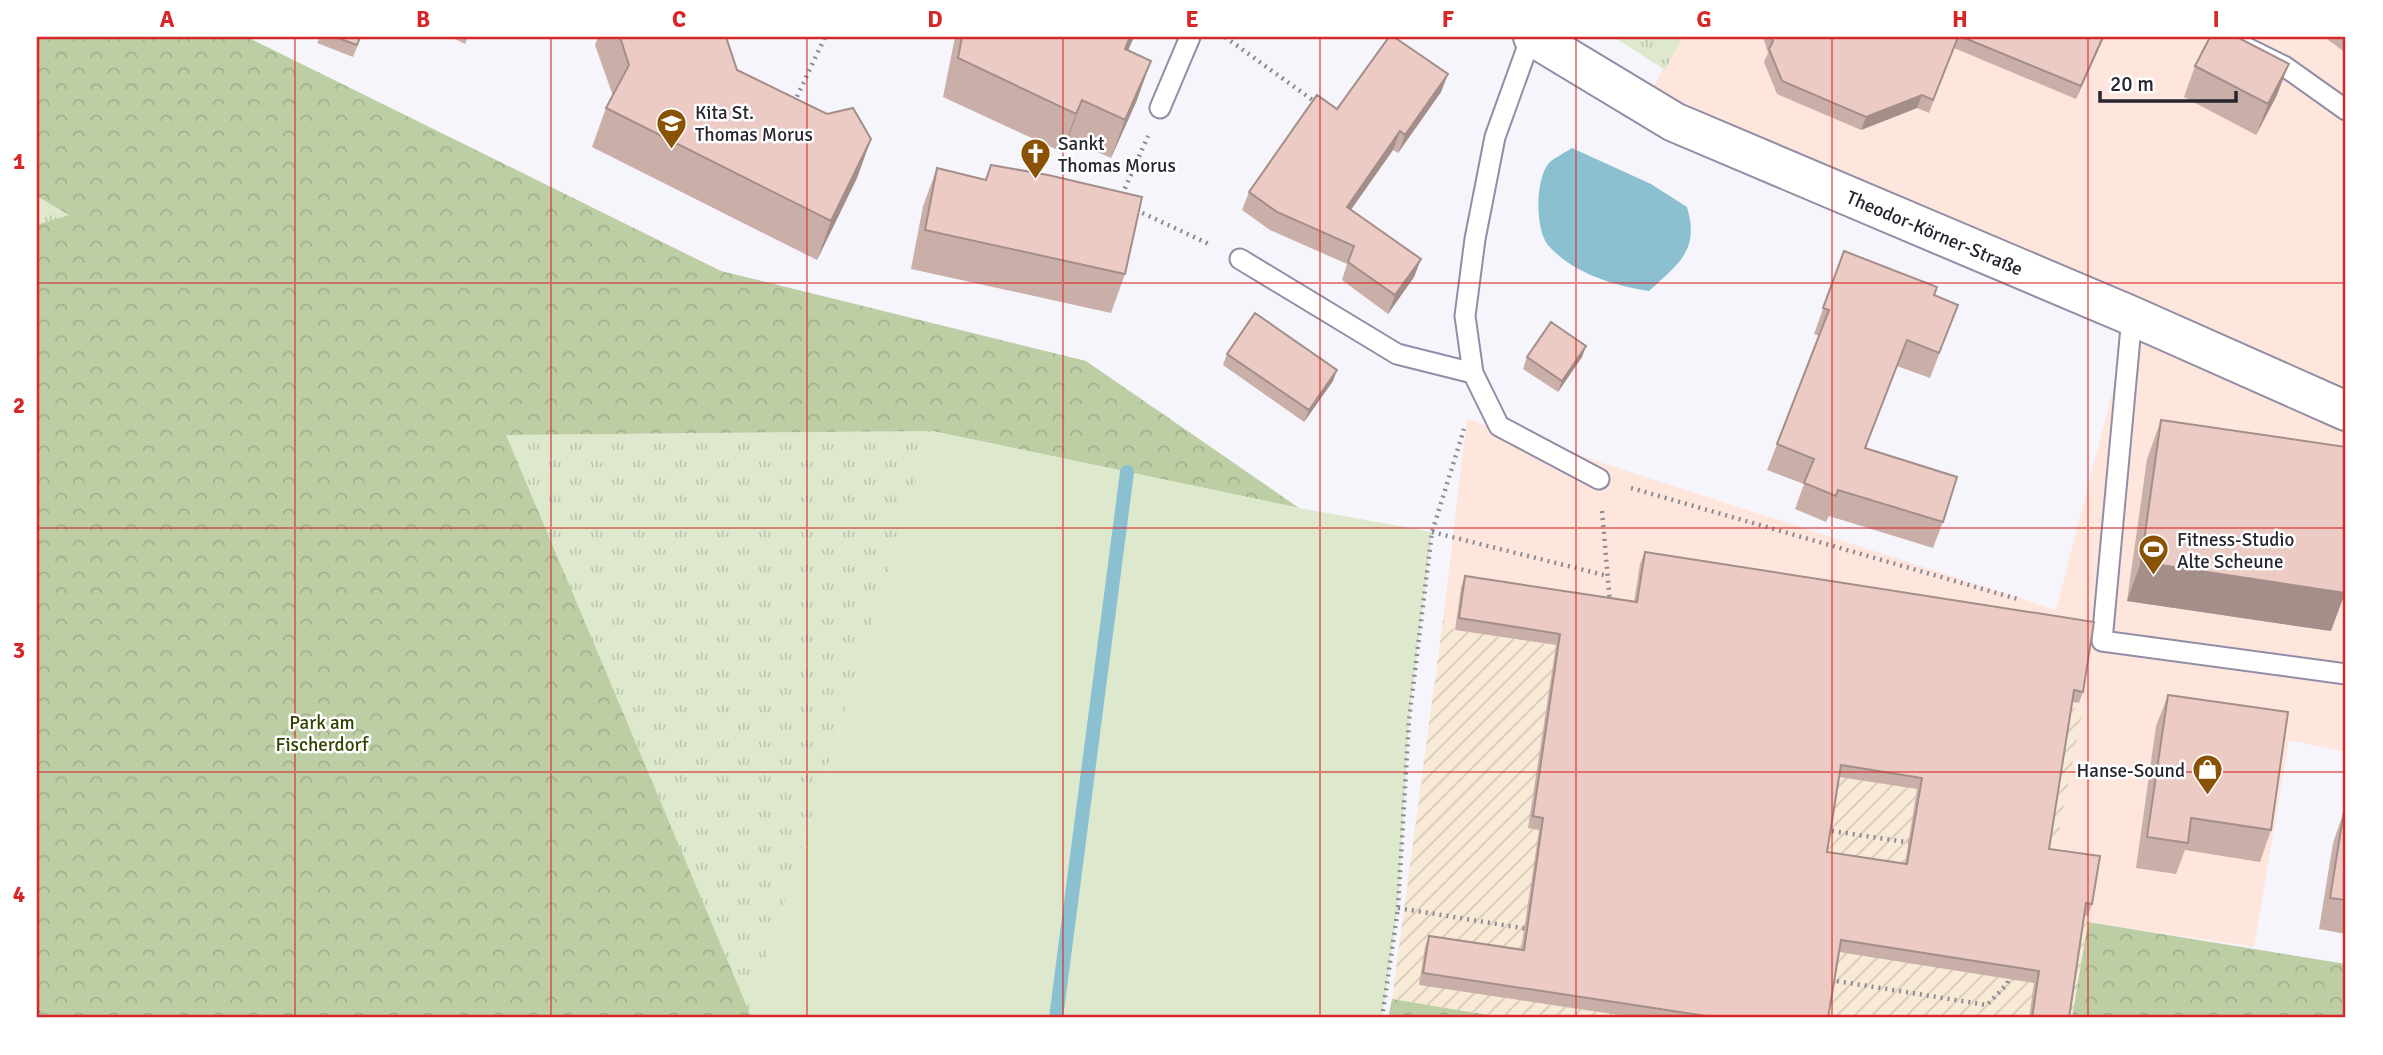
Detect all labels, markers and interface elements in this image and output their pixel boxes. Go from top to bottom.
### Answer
text: A [160,5,175,34]
text: B [416,5,430,34]
text: C [672,5,686,34]
text: D [927,5,943,34]
text: E [1185,5,1199,34]
text: F [1442,5,1454,34]
text: G [1696,5,1712,34]
text: H [1952,5,1968,34]
text: I [2212,5,2220,34]
scale bar [2100,60,2236,104]
text: 20 m [2110,71,2154,97]
place label: Kita St. Thomas Morus [695,101,813,147]
school or university icon: Kita St. Thomas Morus [655,106,689,150]
place label: Sankt Thomas Morus [1058,132,1176,178]
church icon: Sankt Thomas Morus [1018,137,1052,181]
text: 1 [13,147,25,176]
street label: Theodor-Körner-Straße [1843,185,2026,281]
text: 2 [13,391,25,420]
place label: Fitness-Studio Alte Scheune [2177,528,2295,574]
sports icon: Fitness-Studio Alte Scheune [2137,533,2171,577]
text: 3 [13,636,25,665]
park label: Park am Fischerdorf [276,711,370,757]
shop icon: Hanse-Sound [2191,753,2225,797]
place label: Hanse-Sound [2076,759,2185,783]
text: 4 [13,880,25,909]

